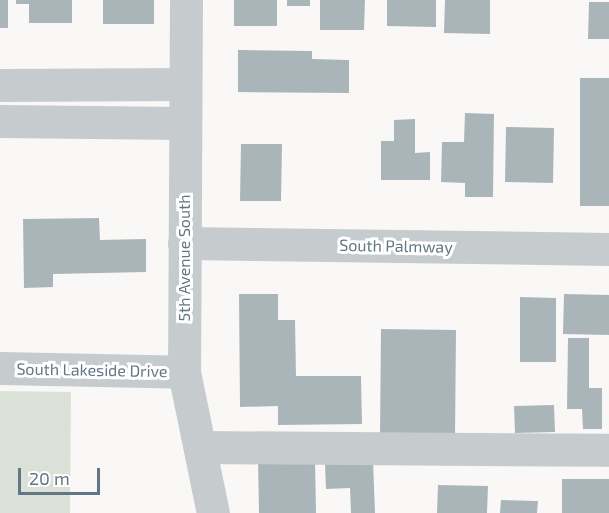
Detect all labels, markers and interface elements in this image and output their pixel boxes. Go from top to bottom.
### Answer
street label: 5th Avenue South [174,194,194,322]
street label: South Palmway [339,235,453,257]
street label: South Lakeside Drive [16,359,168,381]
scale bar [21,456,104,494]
text: 20 m [29,467,70,489]

